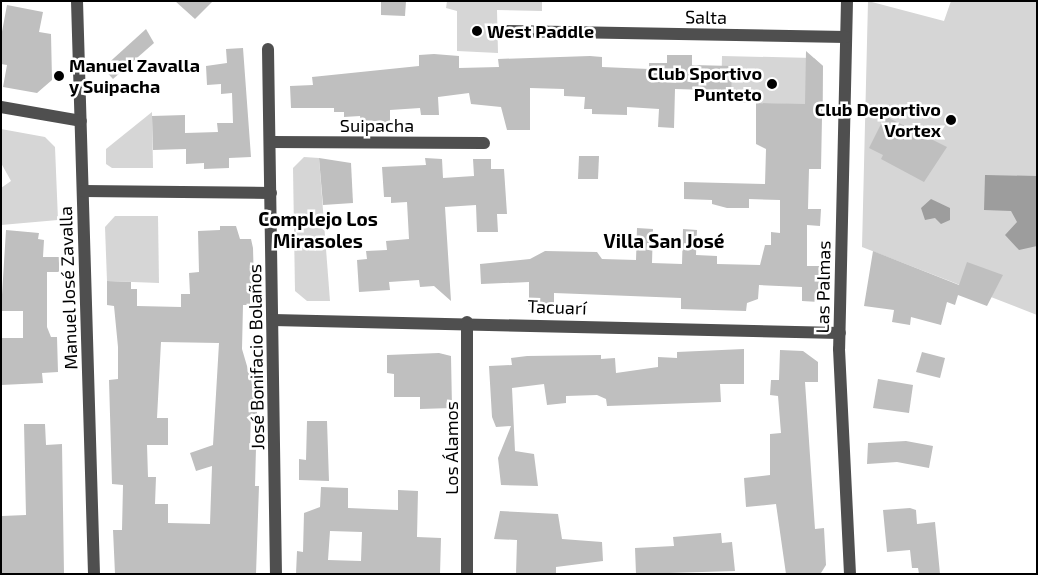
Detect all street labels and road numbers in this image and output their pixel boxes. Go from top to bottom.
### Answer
street label: Salta [685,6,727,28]
street label: Suipacha [340,114,414,136]
street label: Manuel José Zavalla [54,205,82,371]
street label: Las Palmas [811,240,835,334]
street label: José Bonifacio Bolaños [244,264,268,450]
street label: Tacuarí [527,295,587,319]
street label: Los Álamos [440,401,462,495]

